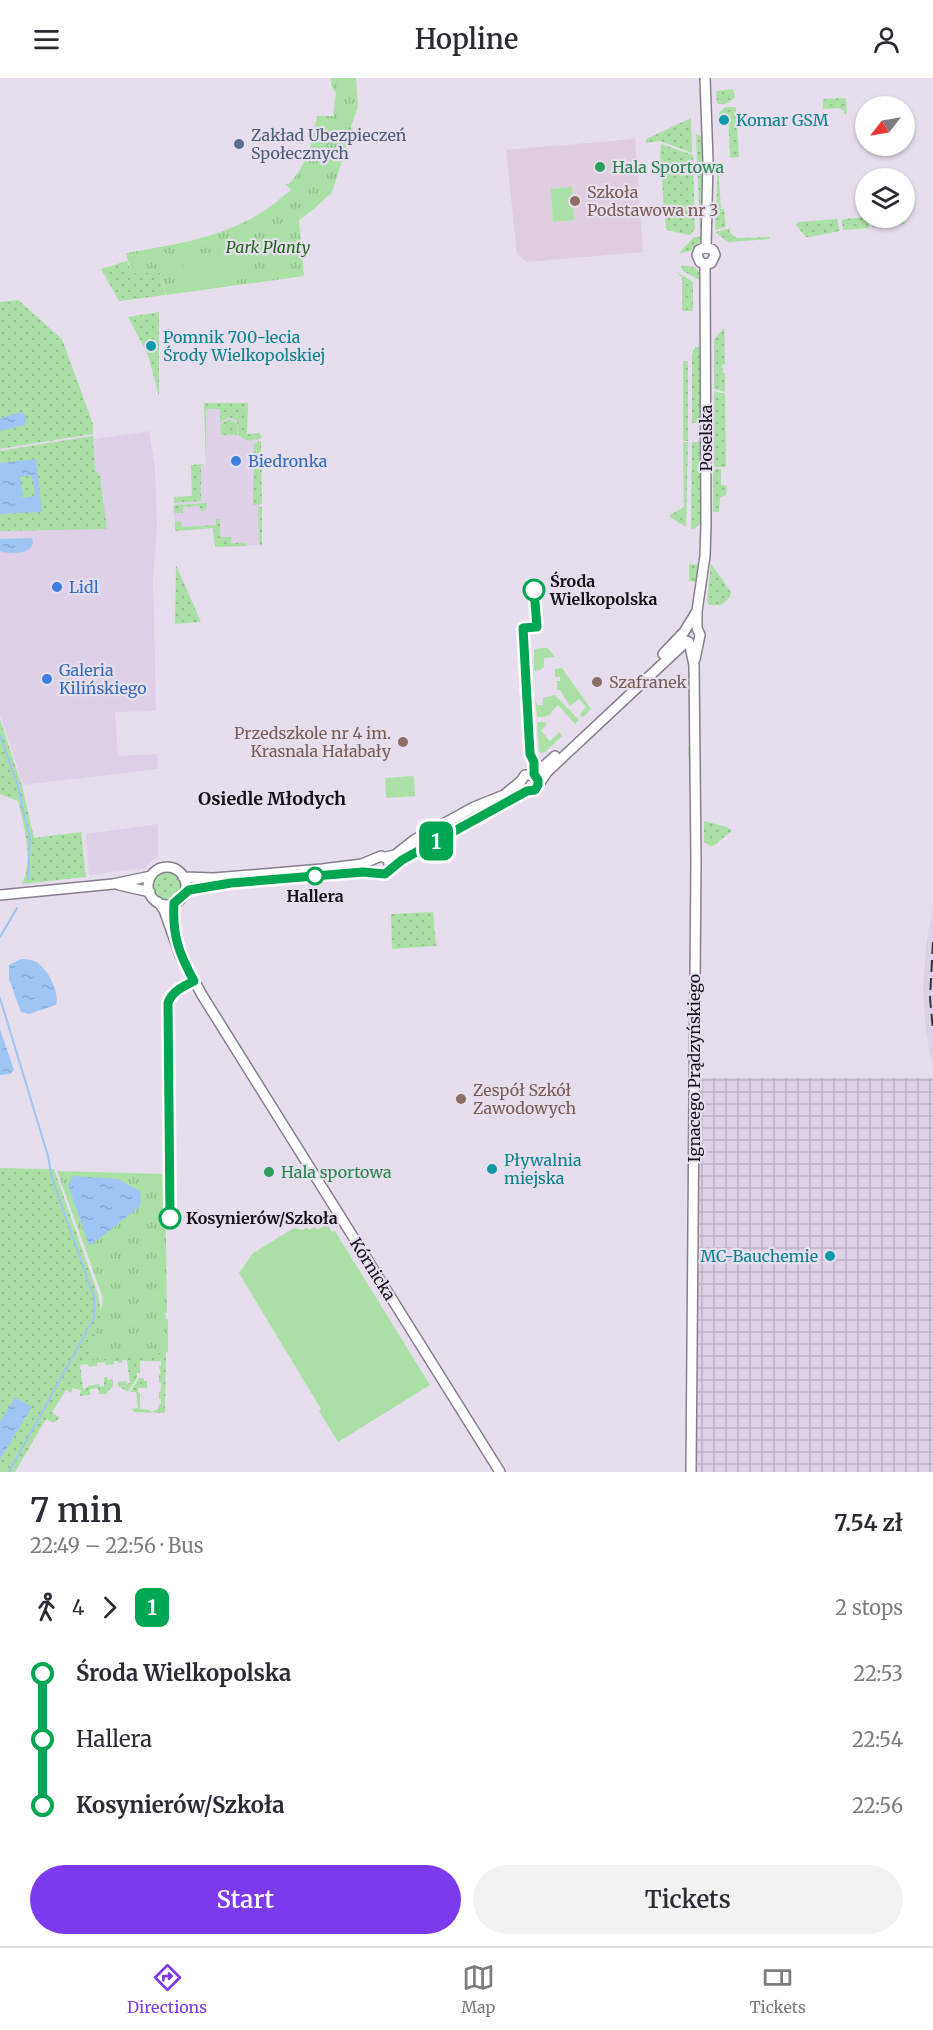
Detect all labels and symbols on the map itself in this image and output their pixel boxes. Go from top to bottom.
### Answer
north arrow [855,96,915,156]
place label: Komar GSM [736,110,829,130]
marker: Komar GSM [717,113,731,127]
place label: Zakład Ubezpieczeń Społecznych [251,125,407,163]
marker: Zakład Ubezpieczeń Społecznych [232,137,246,151]
place label: Hala Sportowa [612,157,724,177]
marker: Hala Sportowa [593,160,607,174]
place label: Szkoła Podstawowa nr 3 [587,182,719,220]
marker: Szkoła Podstawowa nr 3 [568,194,582,208]
park label: Park Planty [226,237,311,257]
place label: Pomnik 700-lecia Środy Wielkopolskiej [163,327,326,365]
marker: Pomnik 700-lecia Środy Wielkopolskiej [144,339,158,353]
street label: Poselska [696,404,716,471]
place label: Biedronka [248,451,328,471]
marker: Biedronka [229,454,243,468]
place label: Środa Wielkopolska [549,571,657,609]
place label: Lidl [69,577,99,597]
marker: Środa Wielkopolska [523,579,545,601]
marker: Lidl [50,580,64,594]
place label: Galeria Kilińskiego [59,660,147,698]
marker: Galeria Kilińskiego [40,672,54,686]
place label: Szafranek [609,672,688,692]
marker: Szafranek [590,675,604,689]
place label: Przedszkole nr 4 im. Krasnala Hałabały [234,723,392,761]
marker: Przedszkole nr 4 im. Krasnala Hałabały [396,735,410,749]
district label: Osiedle Młodych [198,787,346,810]
line badge: 1 [416,822,456,861]
marker: Hallera [306,867,324,885]
place label: Hallera [286,886,344,906]
street label: Ignacego Prądzyńskiego [684,974,704,1162]
place label: Zespół Szkół Zawodowych [473,1080,576,1118]
marker: Zespół Szkół Zawodowych [454,1092,468,1106]
place label: Pływalnia miejska [504,1150,582,1188]
place label: Hala sportowa [281,1162,392,1182]
marker: Pływalnia miejska [485,1162,499,1176]
marker: Hala sportowa [262,1165,276,1179]
marker: Kosynierów/Szkoła [159,1207,181,1229]
place label: Kosynierów/Szkoła [186,1208,338,1228]
street label: Kórnicka [346,1234,400,1304]
place label: MC-Bauchemie [700,1246,818,1266]
marker: MC-Bauchemie [823,1249,837,1263]

